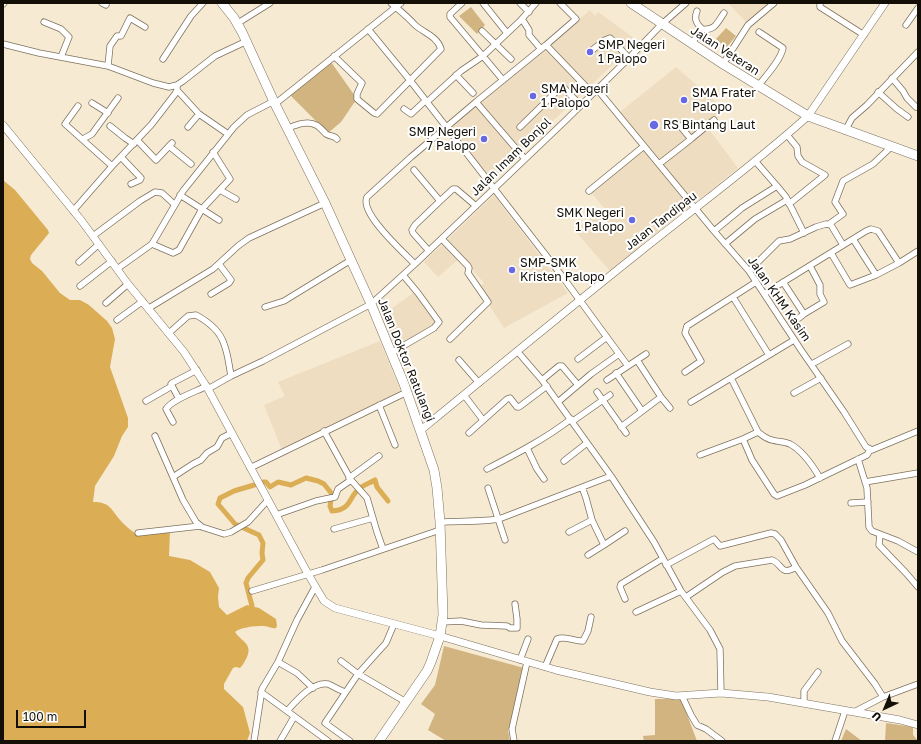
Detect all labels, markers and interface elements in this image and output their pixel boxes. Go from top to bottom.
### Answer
street label: Jalan Veteran [688,23,762,79]
place label: SMP Negeri 1 Palopo [598,38,665,66]
marker: SMP Negeri 1 Palopo [585,47,595,57]
place label: SMA Negeri 1 Palopo [541,82,608,110]
place label: SMA Frater Palopo [692,86,756,114]
marker: SMA Negeri 1 Palopo [528,91,538,101]
marker: SMA Frater Palopo [679,95,689,105]
street label: Jalan Imam Bonjol [468,115,554,199]
place label: RS Bintang Laut [663,118,755,132]
marker: RS Bintang Laut [648,119,660,131]
place label: SMP Negeri 7 Palopo [409,125,476,153]
marker: SMP Negeri 7 Palopo [479,134,489,144]
street label: Jalan Tandipau [622,189,700,253]
place label: SMK Negeri 1 Palopo [556,206,624,234]
marker: SMK Negeri 1 Palopo [627,215,637,225]
street label: Jalan KHM Kasim [744,254,814,344]
place label: SMP-SMK Kristen Palopo [520,256,605,284]
marker: SMP-SMK Kristen Palopo [507,265,517,275]
street label: Jalan Doktor Ratulangi [375,296,437,424]
north arrow [865,688,905,728]
scale bar [18,702,88,728]
text: 100 m [23,709,57,724]
text: U [869,710,884,724]

